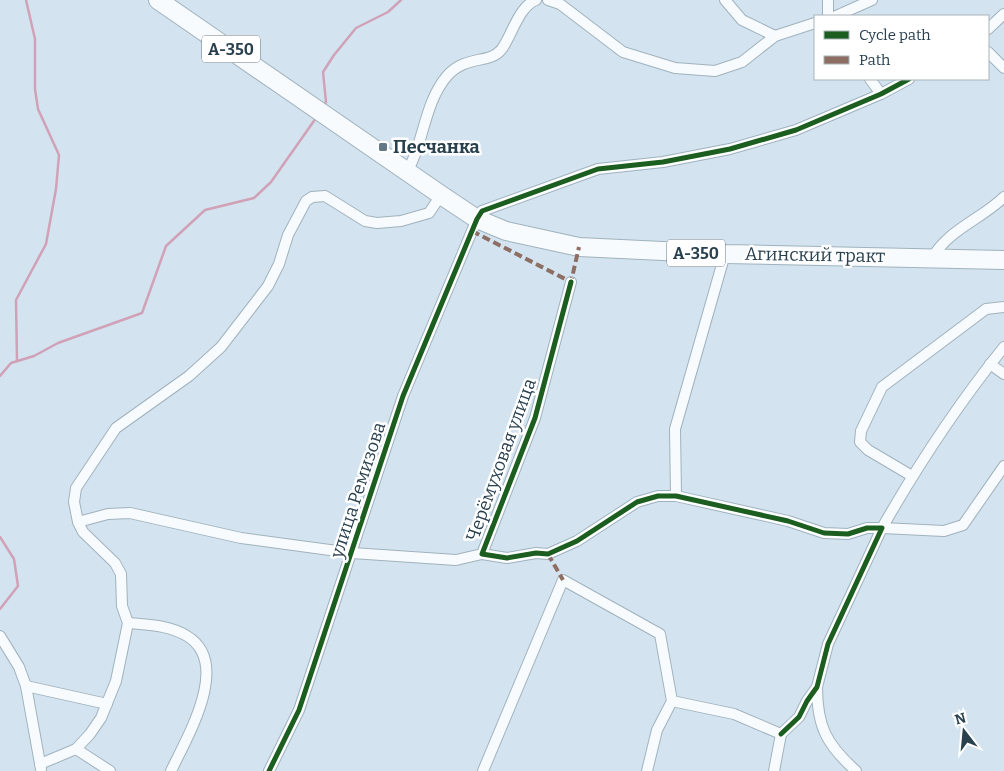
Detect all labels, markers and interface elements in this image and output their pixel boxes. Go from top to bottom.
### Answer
legend [814,15,989,80]
text: Cycle path [859,26,931,44]
road number: А-350 [202,36,260,62]
text: Path [859,51,891,69]
place label: Песчанка [393,136,480,158]
marker: Песчанка [377,141,389,153]
road number: А-350 [667,240,725,266]
street label: Агинский тракт [745,243,885,267]
street label: Черёмуховая улица [461,375,541,544]
street label: улица Ремизова [325,419,390,562]
north arrow [939,706,989,756]
text: N [953,709,968,729]

